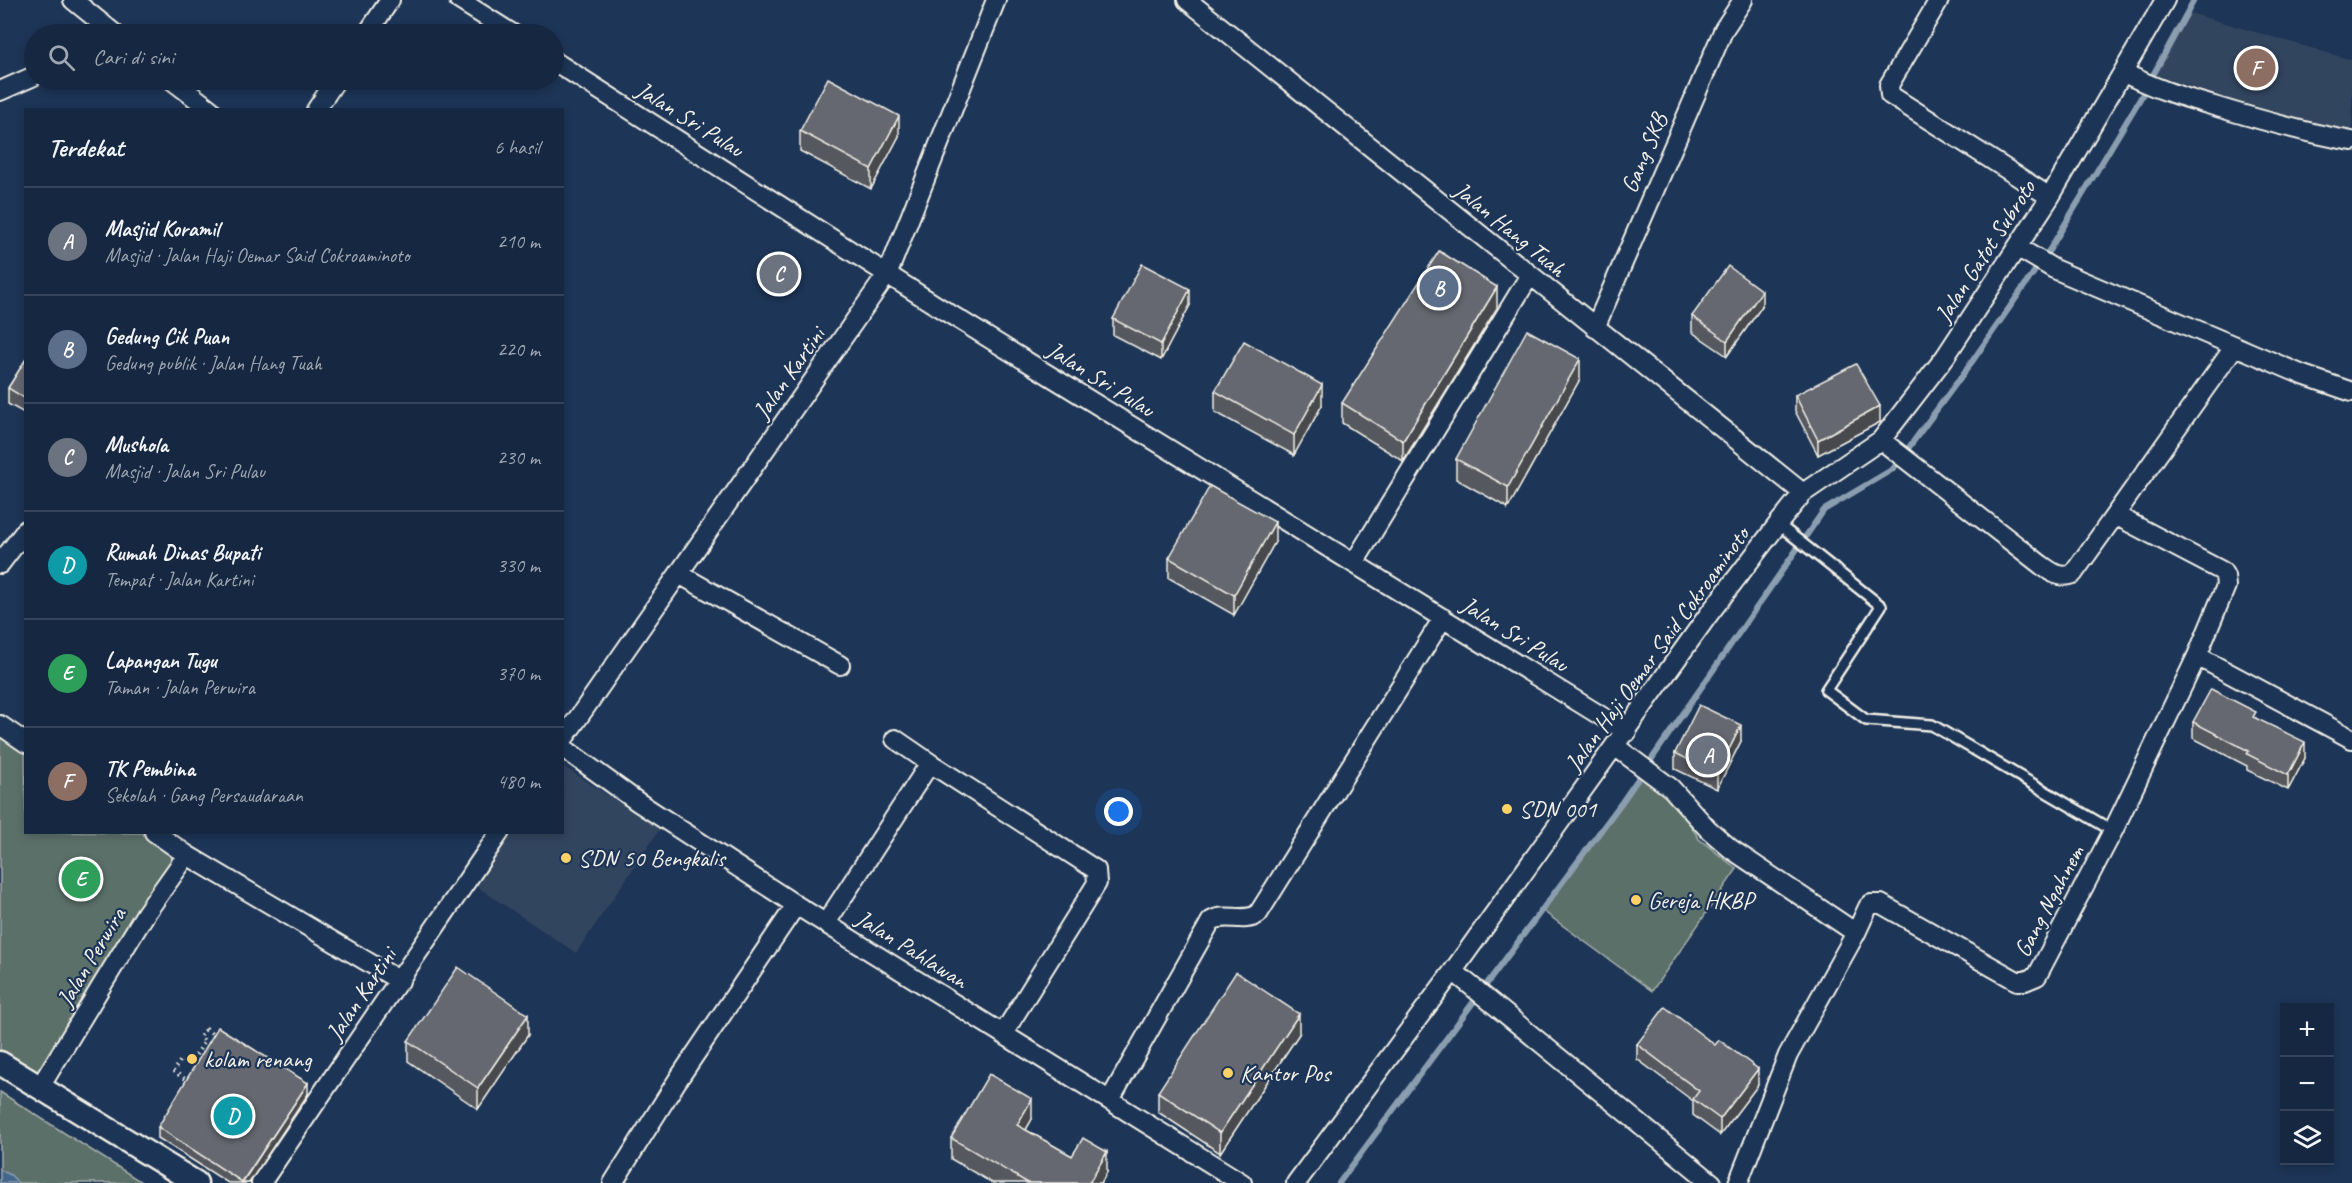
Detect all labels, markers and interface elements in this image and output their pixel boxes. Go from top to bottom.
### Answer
search box [24,24,564,90]
icon: search [45,41,78,74]
text: Cari di sini [93,43,174,71]
pin: F [2236,46,2276,90]
street label: Jalan Sri Pulau [630,74,751,165]
street label: Gang SKB [1614,107,1675,197]
text: Terdekat [48,131,124,164]
text: 6 hasil [494,135,540,160]
street label: Jalan Gatot Subroto [1927,173,2043,329]
street label: Jalan Hang Tuah [1447,174,1573,284]
text: Masjid Koramil [105,215,219,243]
text: A [62,229,73,254]
text: 210 m [497,229,540,254]
text: Masjid · Jalan Haji Oemar Said Cokroaminoto [105,243,410,268]
pin: C [760,252,798,296]
pin: B [1420,266,1458,310]
street label: Jalan Kartini [746,319,833,426]
text: Gedung Cik Puan [105,323,229,351]
street label: Jalan Sri Pulau [1041,334,1162,425]
text: B [62,337,73,362]
text: 220 m [497,337,540,362]
text: Gedung publik · Jalan Hang Tuah [105,351,322,376]
text: Mushola [105,431,168,459]
text: C [63,445,72,470]
text: 230 m [497,445,540,470]
text: Masjid · Jalan Sri Pulau [105,459,265,484]
street label: Jalan Haji Oemar Said Cokroaminoto [1558,519,1757,778]
text: Rumah Dinas Bupati [105,539,260,567]
text: D [62,553,73,578]
text: 330 m [497,553,540,578]
text: Tempat · Jalan Kartini [105,567,253,592]
street label: Jalan Sri Pulau [1455,589,1576,680]
text: Lapangan Tugu [105,647,217,675]
text: E [62,661,73,686]
text: 370 m [497,661,540,686]
text: Taman · Jalan Perwira [105,675,255,700]
pin: A [1688,732,1728,777]
text: TK Pembina [105,755,195,783]
text: F [63,769,72,794]
text: 480 m [497,769,540,794]
text: Sekolah · Gang Persaudaraan [105,783,303,808]
place label: SDN 001 [1519,794,1598,824]
your location [1104,797,1133,826]
marker: SDN 001 [1500,802,1514,816]
street label: Gang Ngahnem [2007,840,2091,962]
place label: SDN 50 Bengkalis [578,843,727,873]
marker: SDN 50 Bengkalis [559,851,573,865]
pin: E [62,856,100,902]
place label: Gereja HKBP [1648,885,1757,915]
marker: Gereja HKBP [1629,893,1643,907]
street label: Jalan Perwira [49,901,133,1013]
street label: Jalan Pahlawan [850,902,974,996]
street label: Jalan Kartini [319,940,404,1047]
map controls [2280,1003,2334,1165]
button: + [2280,1003,2334,1057]
place label: kolam renang [204,1044,313,1074]
marker: kolam renang [185,1052,199,1066]
button: − [2280,1057,2334,1111]
place label: Kantor Pos [1240,1058,1333,1088]
marker: Kantor Pos [1221,1066,1235,1080]
pin: D [214,1094,252,1138]
button: layers [2280,1111,2334,1165]

